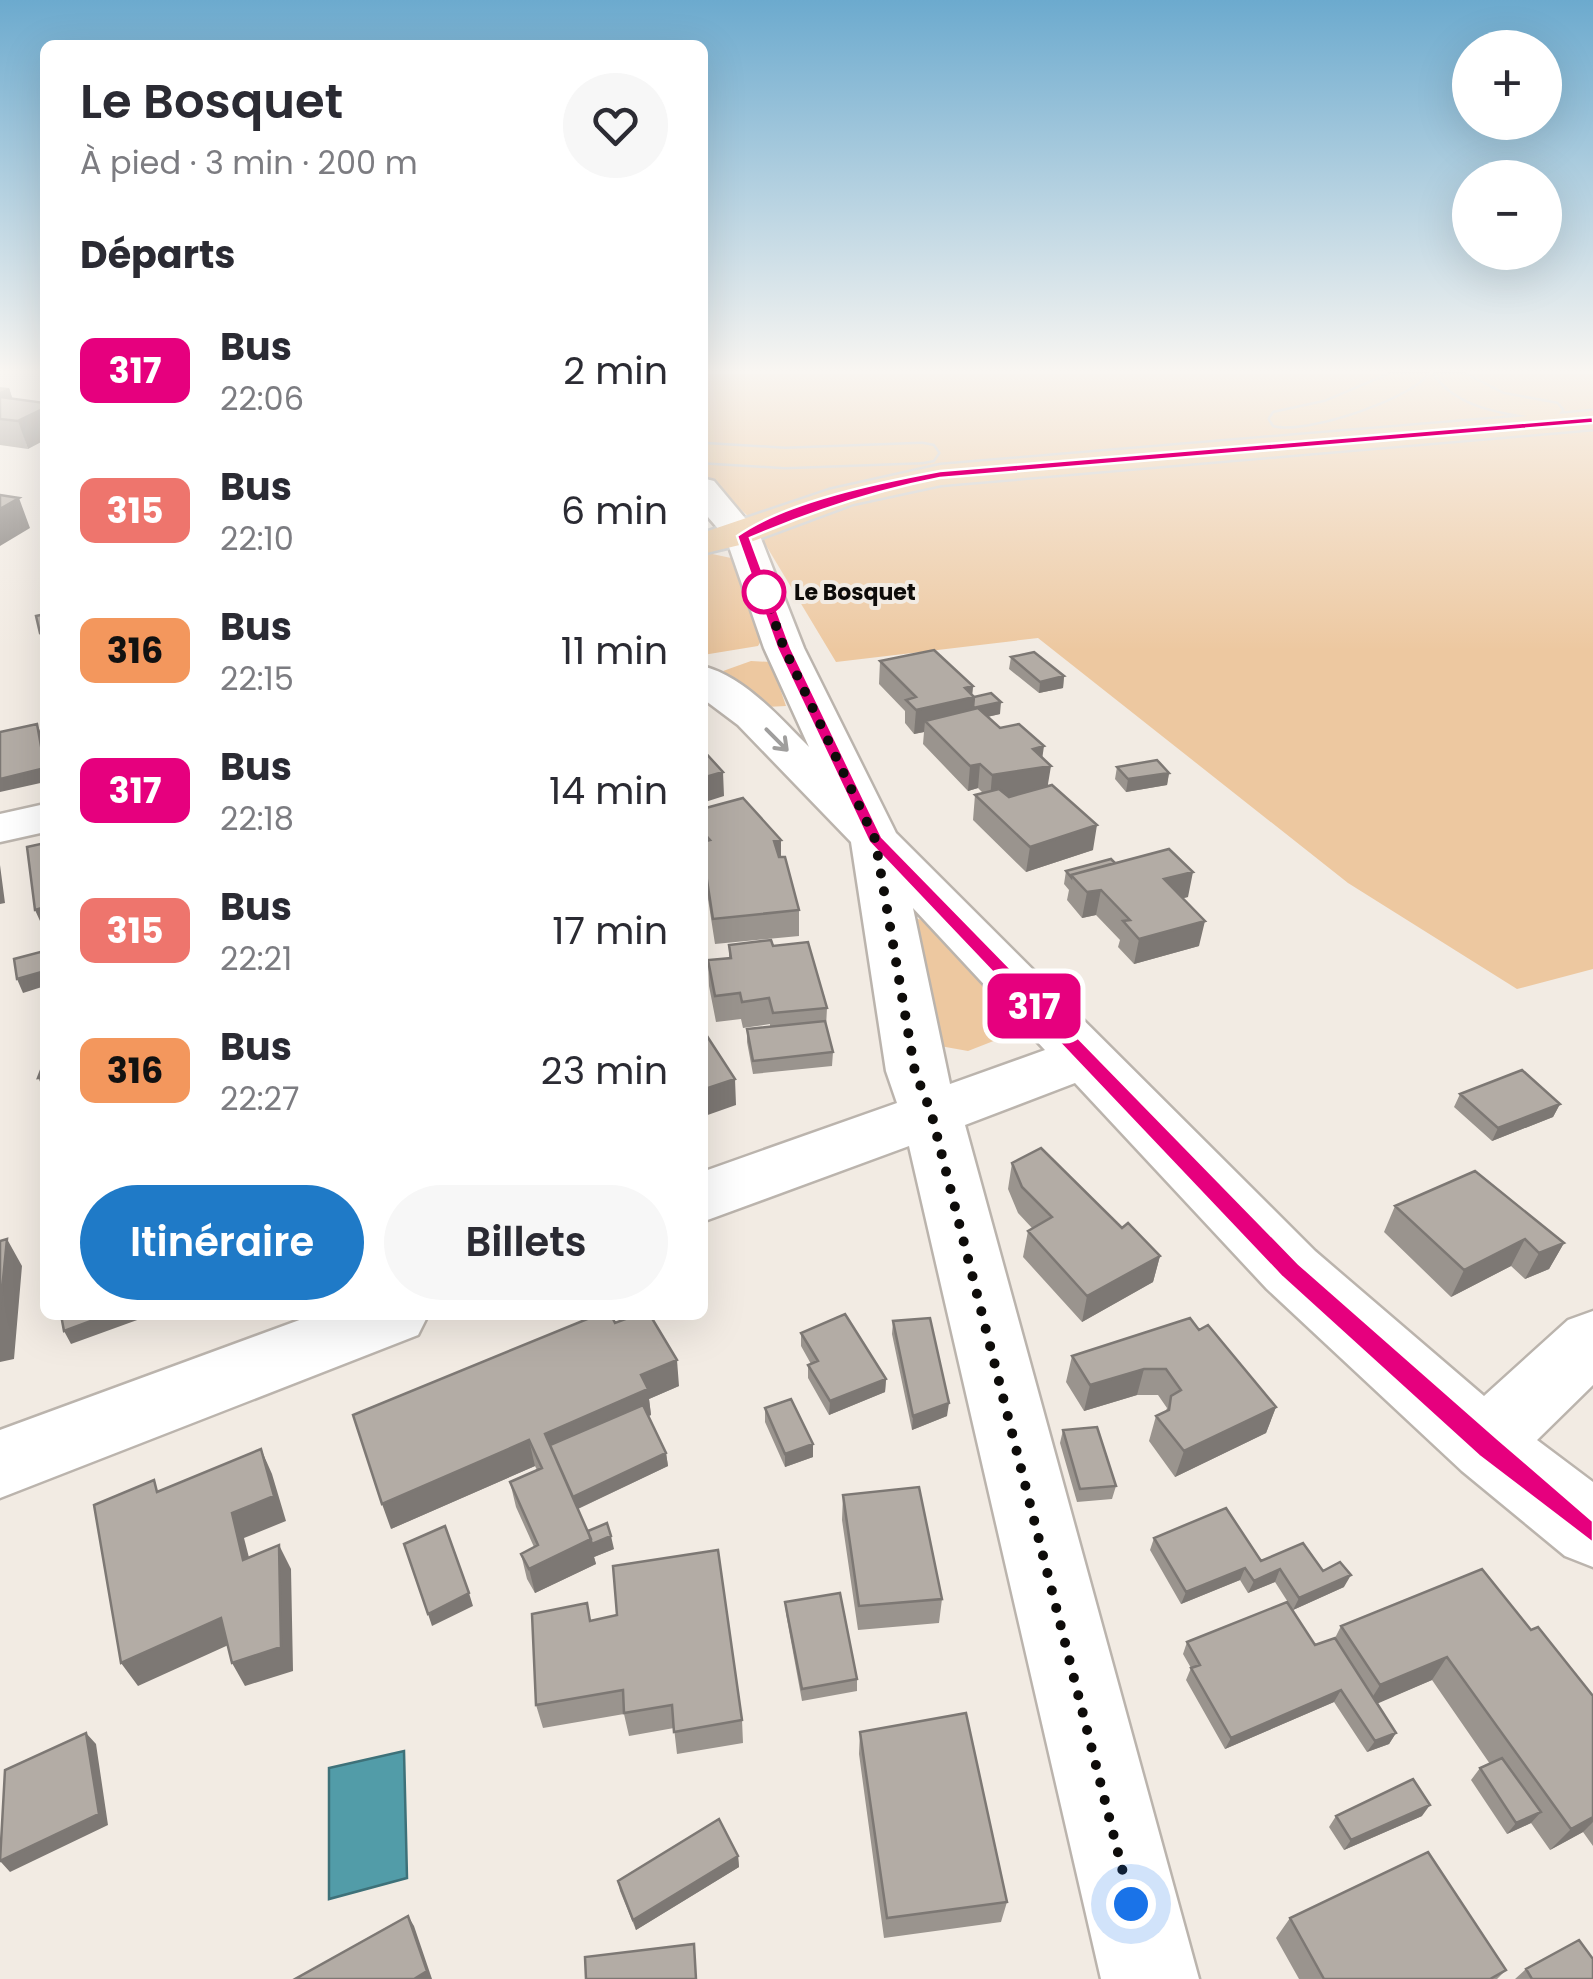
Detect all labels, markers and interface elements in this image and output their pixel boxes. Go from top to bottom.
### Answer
map controls [1452,30,1562,270]
button: + [1452,30,1562,140]
text: Le Bosquet [80,68,343,135]
button: heart [563,73,668,178]
text: À pied · 3 min · 200 m [80,140,418,185]
button: − [1452,160,1562,270]
text: Départs [80,228,236,281]
text: Bus [220,320,292,373]
text: 2 min [563,344,668,397]
text: 317 [108,346,162,395]
text: 22:06 [220,376,304,421]
text: Bus [220,460,292,513]
text: 6 min [561,484,668,537]
text: 315 [106,486,164,535]
text: 22:10 [220,516,294,561]
marker: Le Bosquet [743,571,785,613]
place label: Le Bosquet [794,577,916,608]
text: Bus [220,600,292,653]
text: 11 min [561,624,668,677]
text: 316 [107,626,163,675]
text: 22:15 [220,656,294,701]
one-way arrow [765,728,789,752]
text: Bus [220,740,292,793]
text: 14 min [549,764,668,817]
text: 317 [108,766,162,815]
text: 22:18 [220,796,294,841]
text: Bus [220,880,292,933]
text: 17 min [552,904,668,957]
text: 315 [106,906,164,955]
text: 22:21 [220,936,292,981]
line badge: 317 [976,974,1092,1038]
text: 317 [1007,982,1061,1031]
text: Bus [220,1020,292,1073]
text: 23 min [541,1044,668,1097]
text: 316 [107,1046,163,1095]
text: 22:27 [220,1076,300,1121]
button: Itinéraire [80,1185,364,1300]
button: Billets [384,1185,668,1300]
your location [1106,1879,1156,1929]

